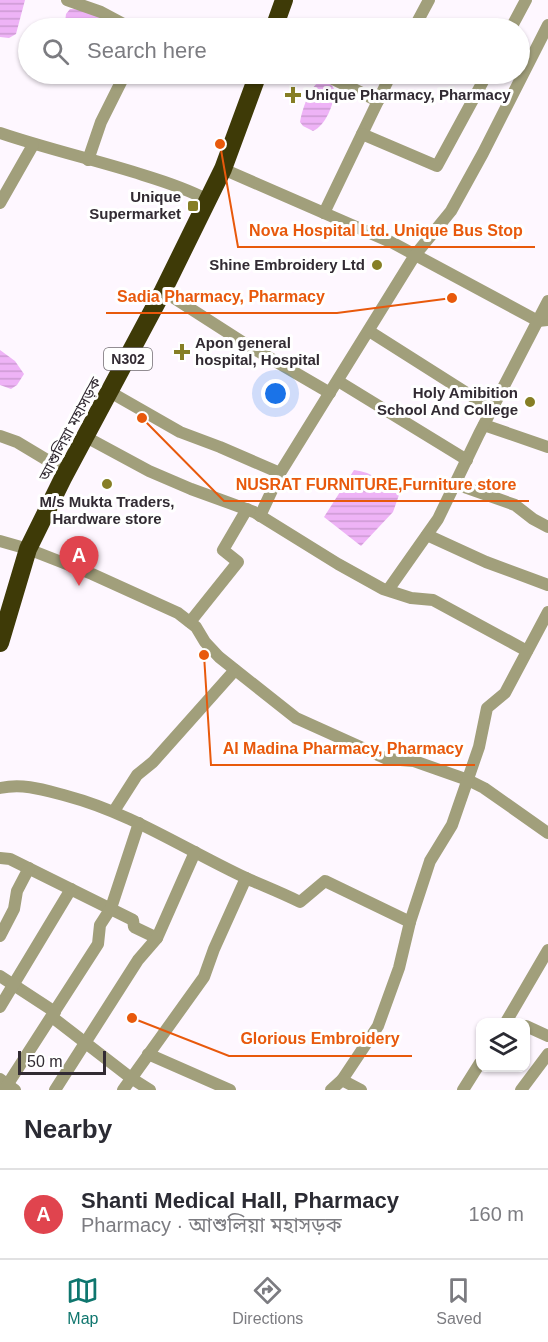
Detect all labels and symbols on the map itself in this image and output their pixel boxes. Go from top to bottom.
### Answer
place label: Unique Pharmacy, Pharmacy [305,86,511,103]
marker: Unique Pharmacy, Pharmacy [286,88,300,102]
place label: Unique Supermarket [89,188,181,222]
marker: Unique Supermarket [186,199,200,213]
callout: Nova Hospital Ltd. Unique Bus Stop [238,213,535,247]
text: Nova Hospital Ltd. Unique Bus Stop [249,222,523,239]
place label: Shine Embroidery Ltd [209,256,365,273]
marker: Shine Embroidery Ltd [370,258,384,272]
callout: Sadia Pharmacy, Pharmacy [106,279,337,313]
text: Sadia Pharmacy, Pharmacy [117,288,325,305]
place label: Apon general hospital, Hospital [195,334,320,368]
marker: Apon general hospital, Hospital [173,343,191,361]
road number: N302 [104,348,152,370]
street label: আশুলিয়া মহাসড়ক [35,373,104,484]
your location [261,379,290,408]
place label: Holy Amibition School And College [377,384,518,418]
marker: Holy Amibition School And College [523,395,537,409]
callout: NUSRAT FURNITURE,Furniture store [224,467,529,501]
text: NUSRAT FURNITURE,Furniture store [236,476,516,493]
marker: M/s Mukta Traders, Hardware store [100,477,114,491]
place label: M/s Mukta Traders, Hardware store [39,493,175,527]
pin: A [60,536,98,586]
callout: Al Madina Pharmacy, Pharmacy [211,731,475,765]
text: Al Madina Pharmacy, Pharmacy [223,740,463,757]
callout: Glorious Embroidery [229,1022,412,1056]
text: Glorious Embroidery [240,1030,400,1047]
scale bar [18,1048,106,1076]

